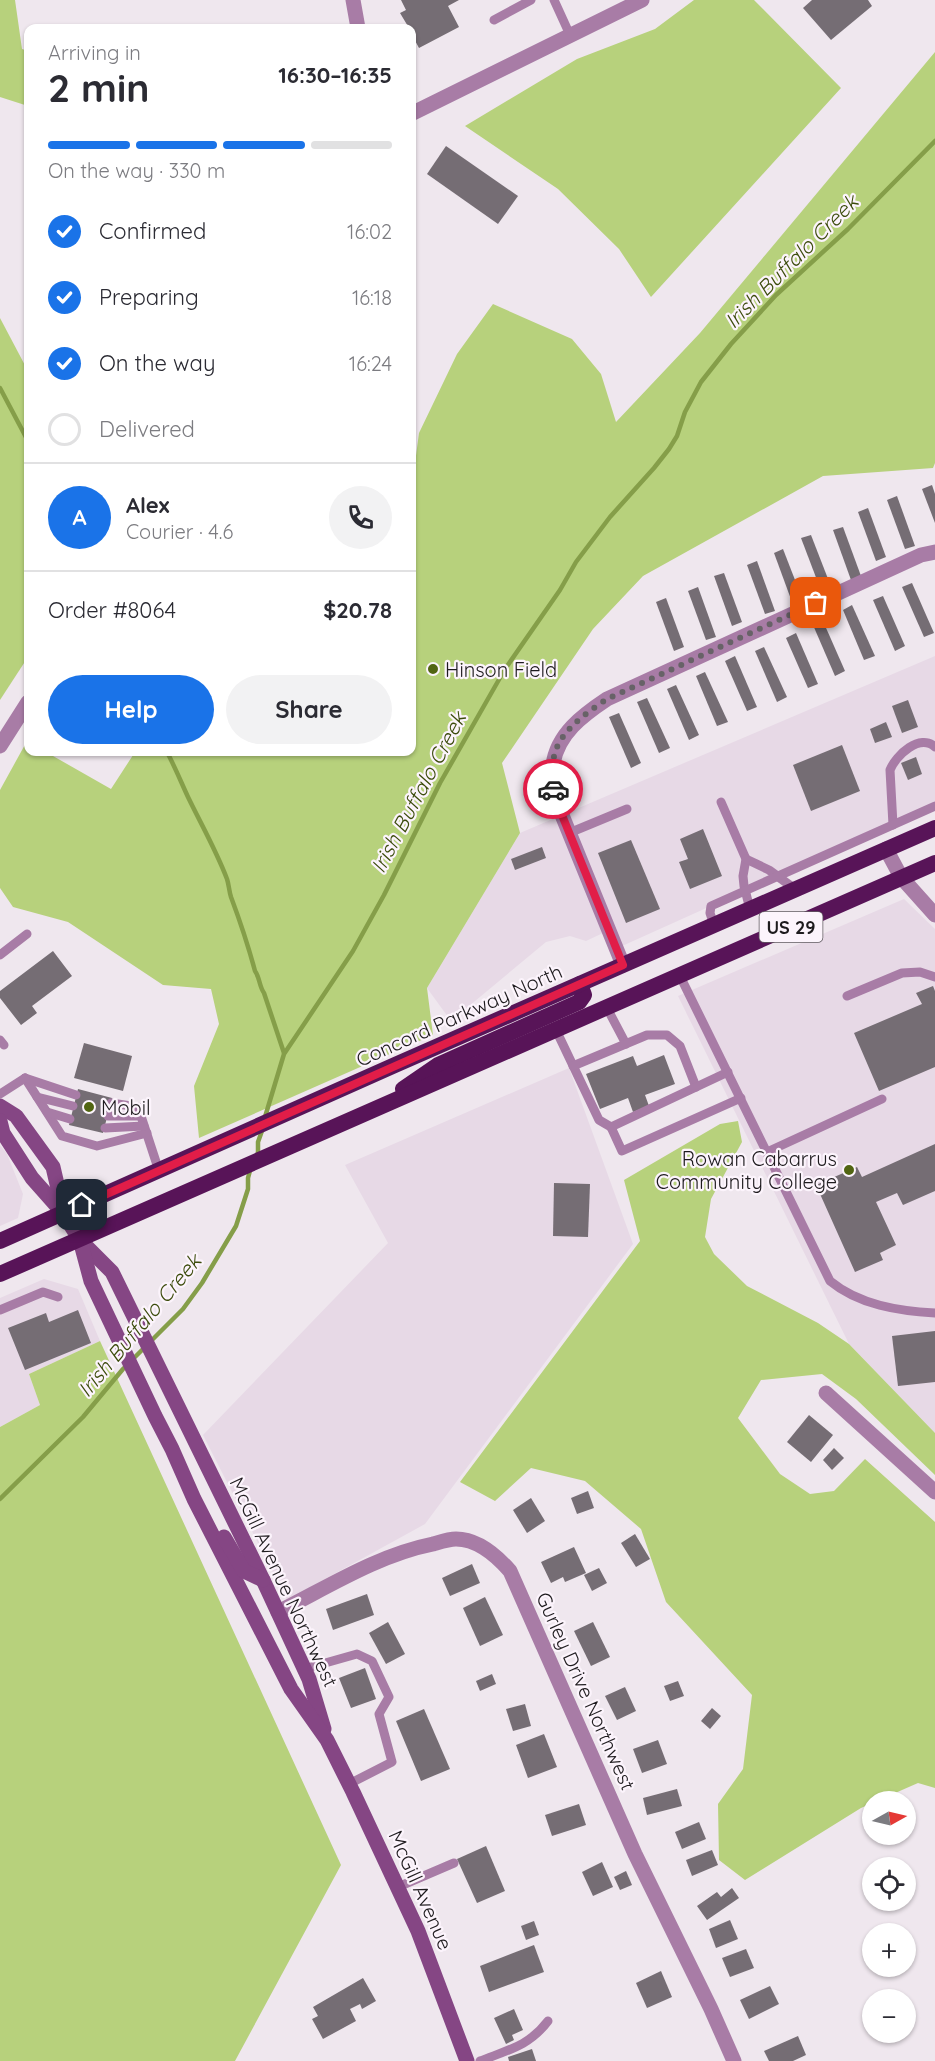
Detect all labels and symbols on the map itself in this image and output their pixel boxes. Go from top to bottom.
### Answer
water label: Irish Buffalo Creek [719,188,864,333]
pin [790,577,841,628]
place label: Hinson Field [445,657,557,682]
marker: Hinson Field [426,662,440,676]
water label: Irish Buffalo Creek [365,706,472,877]
courier [523,759,583,819]
road number: US 29 [760,912,822,942]
street label: Concord Parkway North [352,958,566,1072]
place label: Mobil [101,1095,151,1120]
marker: Mobil [82,1100,96,1114]
place label: Rowan Cabarrus Community College [656,1146,837,1194]
marker: Rowan Cabarrus Community College [842,1163,856,1177]
pin [56,1179,107,1230]
water label: Irish Buffalo Creek [72,1247,207,1402]
street label: McGill Avenue Northwest [224,1473,344,1691]
street label: Gurley Drive Northwest [531,1588,641,1794]
north arrow [862,1791,916,1845]
street label: McGill Avenue [384,1826,458,1954]

